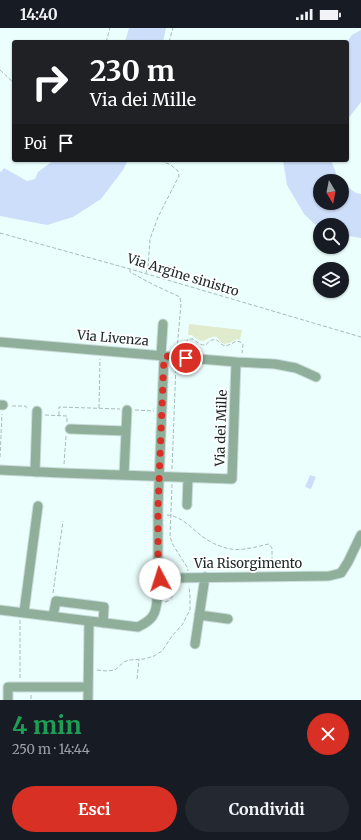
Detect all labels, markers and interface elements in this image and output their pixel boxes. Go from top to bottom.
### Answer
text: 14:40 [20,5,58,24]
text: 230 m [90,53,175,89]
icon: right [24,56,76,108]
text: Via dei Mille [90,88,196,111]
icon: arrive [55,132,77,154]
text: Poi [24,134,47,153]
north arrow [313,174,349,210]
map controls [313,174,349,298]
button: search [313,218,349,254]
street label: Via Argine sinistro [124,250,241,300]
button: layers [313,262,349,298]
street label: Via Livenza [76,326,150,350]
pin [169,341,203,375]
icon: arrive [175,347,197,369]
street label: Via dei Mille [211,389,231,468]
street label: Via Risorgimento [193,555,303,572]
position arrow [139,558,181,600]
text: 4 min [12,710,82,741]
button: close [307,713,349,755]
text: 250 m · 14:44 [12,741,90,758]
button: Esci [12,786,177,832]
button: Condividi [185,786,349,832]

